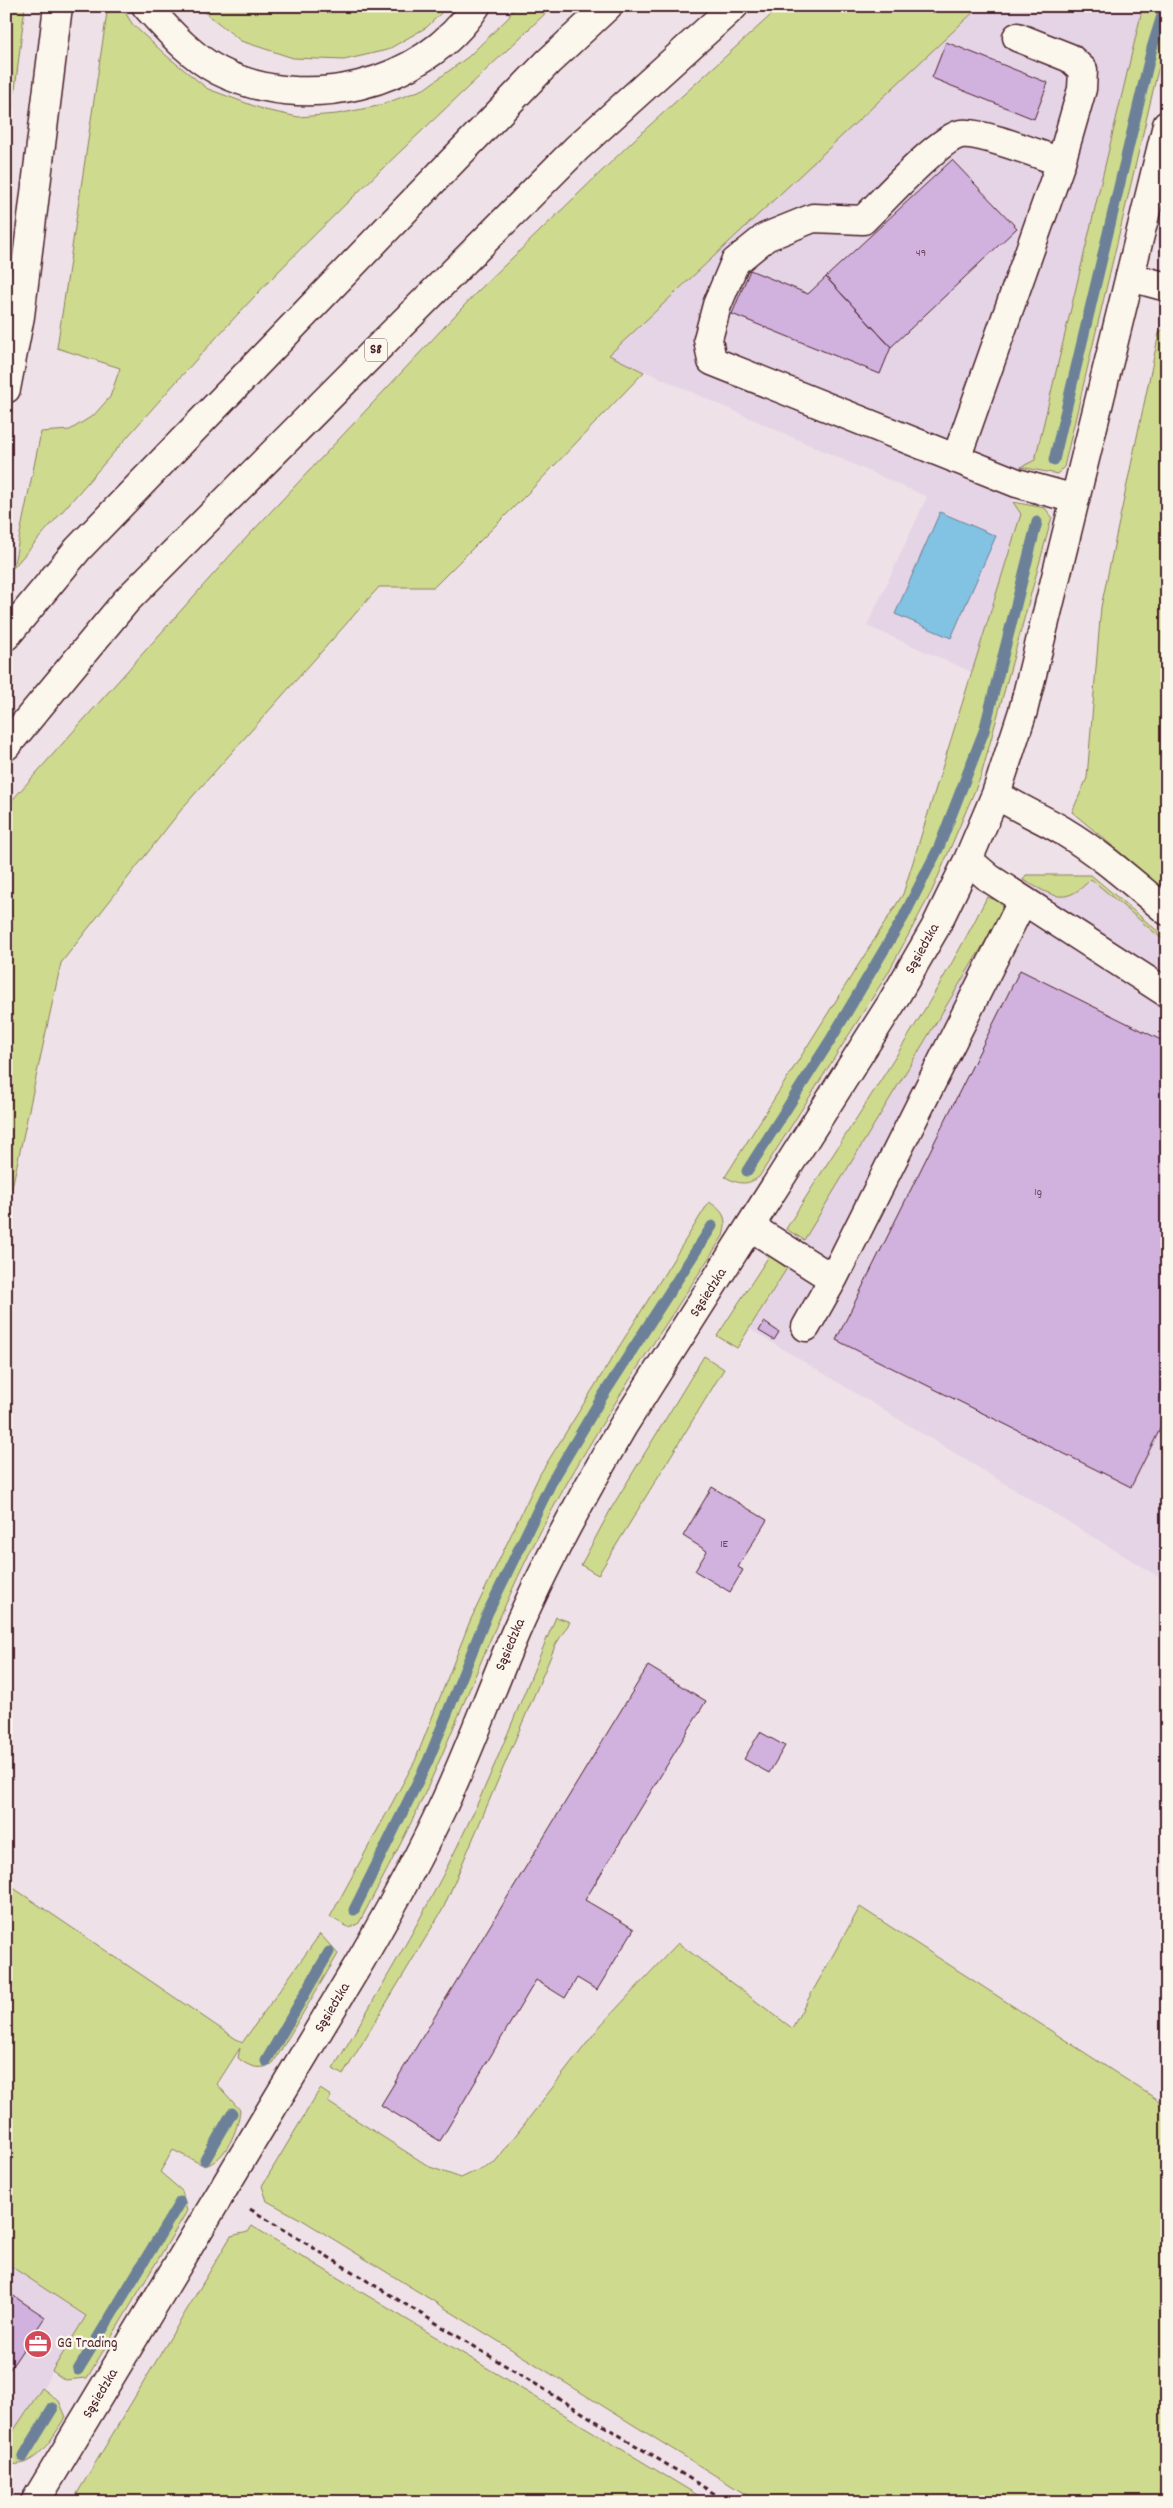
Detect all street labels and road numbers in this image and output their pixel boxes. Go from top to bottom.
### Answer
road number: S8 [365,338,387,362]
street label: Sąsiedzka [900,919,946,978]
street label: Sąsiedzka [685,1263,734,1322]
street label: Sąsiedzka [490,1615,532,1675]
street label: Sąsiedzka [309,1978,357,2037]
street label: Sąsiedzka [77,2364,125,2423]

